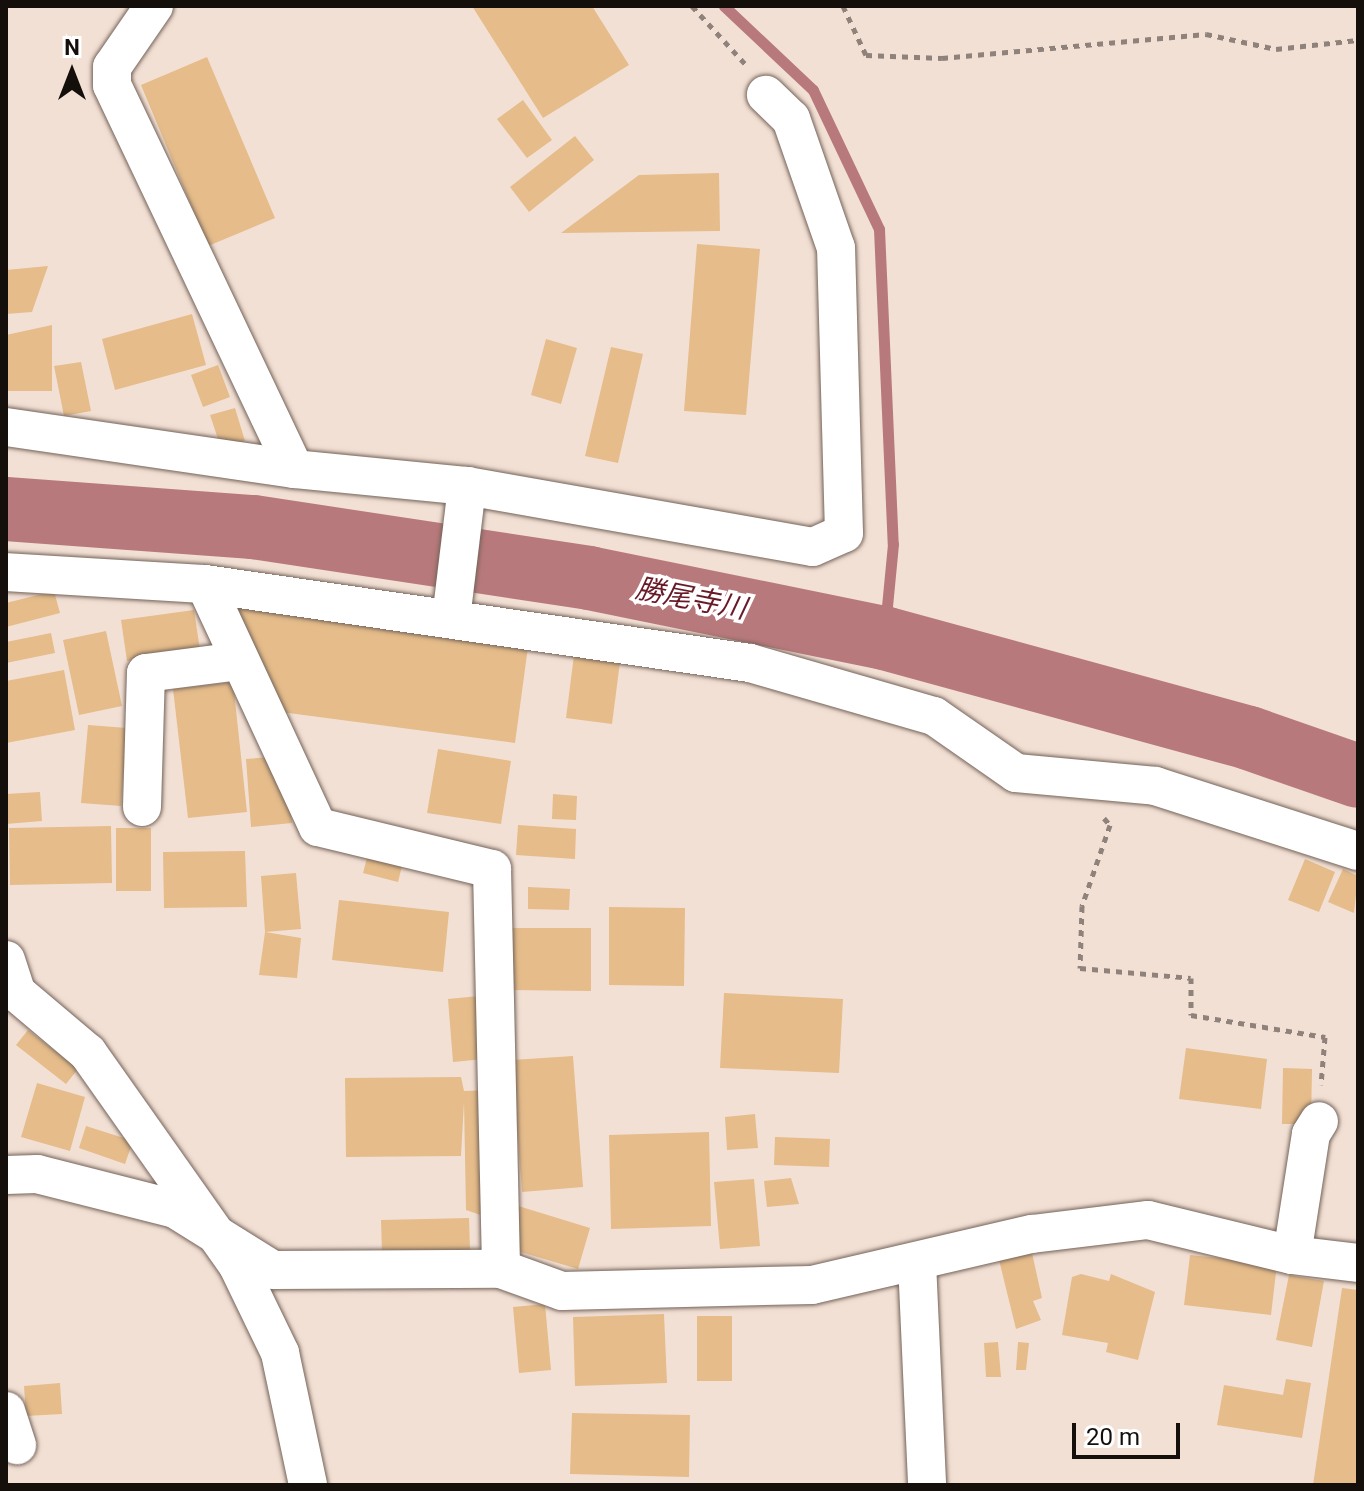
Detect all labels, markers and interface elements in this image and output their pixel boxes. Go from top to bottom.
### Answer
north arrow [32,32,112,112]
text: N [64,35,80,60]
water label: 勝尾寺川 [633,572,749,626]
scale bar [1076,1407,1184,1457]
text: 20 m [1086,1423,1140,1451]

